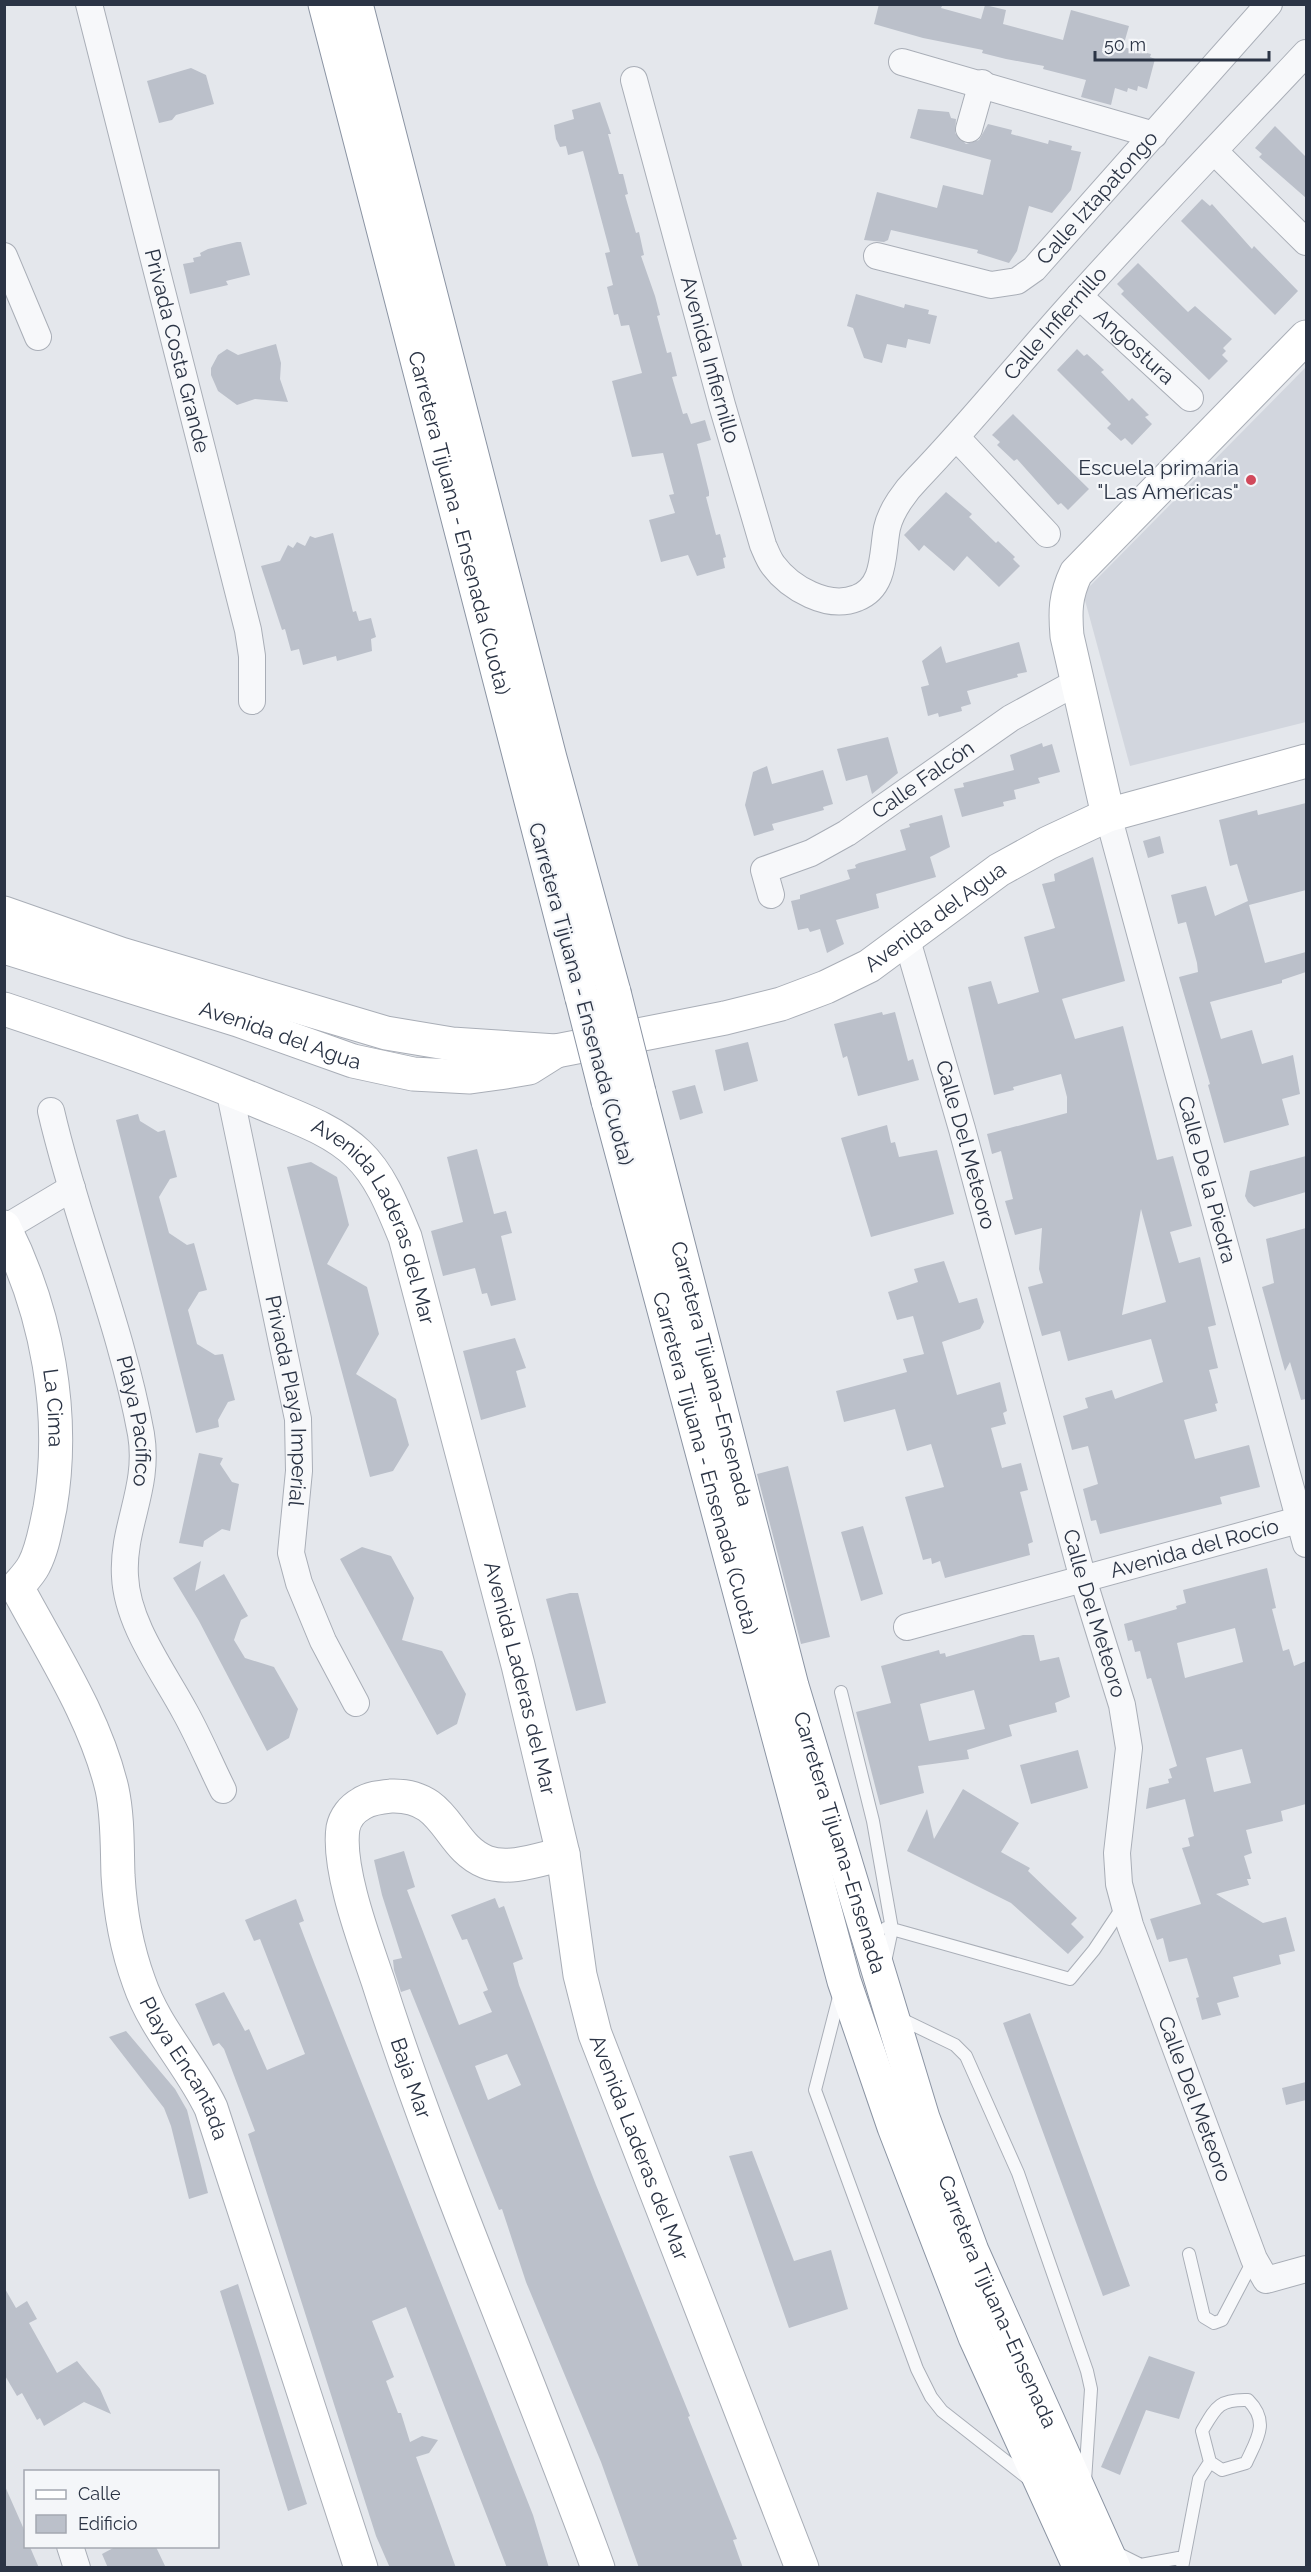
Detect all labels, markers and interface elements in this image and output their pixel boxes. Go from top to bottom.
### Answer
scale bar [1095,24,1269,62]
text: 50 m [1104,34,1146,55]
street label: Calle Iztapatongo [1031,125,1163,269]
street label: Privada Costa Grande [140,246,216,456]
street label: Calle Infiernillo [998,261,1112,385]
street label: Avenida Infiernillo [676,274,745,446]
street label: Angostura [1089,303,1180,390]
street label: Carretera Tijuana - Ensenada (Cuota) [403,348,516,697]
place label: Escuela primaria "Las Americas" [1078,455,1239,504]
marker: Escuela primaria "Las Americas" [1244,473,1258,487]
street label: Calle Falcón [867,735,979,824]
street label: Carretera Tijuana - Ensenada (Cuota) [524,820,639,1168]
street label: Avenida del Agua [860,856,1011,977]
street label: Avenida del Agua [196,996,363,1074]
street label: Calle Del Meteoro [931,1057,1001,1232]
street label: Calle De la Piedra [1173,1093,1242,1266]
street label: Avenida Laderas del Mar [308,1113,441,1327]
street label: Carretera Tijuana–Ensenada [666,1239,758,1509]
street label: Carretera Tijuana - Ensenada (Cuota) [648,1289,764,1637]
street label: Privada Playa Imperial [260,1293,312,1508]
street label: Playa Pacífico [111,1353,156,1489]
street label: La Cima [38,1367,69,1447]
street label: Avenida del Rocío [1107,1513,1281,1583]
street label: Calle Del Meteoro [1058,1526,1132,1700]
street label: Avenida Laderas del Mar [479,1559,562,1798]
street label: Carretera Tijuana–Ensenada [788,1708,891,1977]
street label: Playa Encantada [134,1992,234,2143]
street label: Calle Del Meteoro [1153,2013,1237,2185]
street label: Avenida Laderas del Mar [585,2031,695,2264]
street label: Baja Mar [385,2034,437,2122]
street label: Carretera Tijuana–Ensenada [933,2172,1063,2432]
legend [24,2470,219,2548]
text: Calle [78,2483,121,2504]
text: Edificio [78,2513,138,2534]

